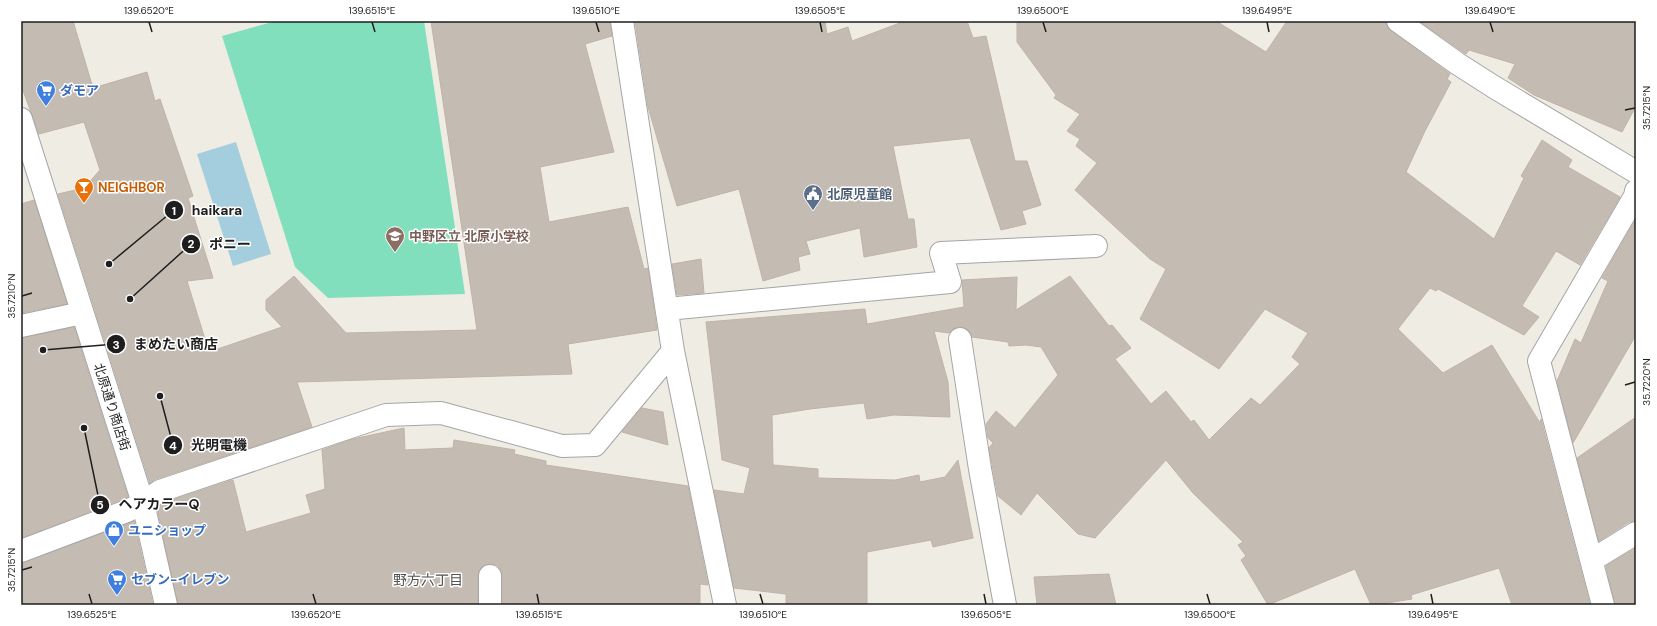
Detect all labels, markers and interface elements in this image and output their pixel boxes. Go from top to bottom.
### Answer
text: 139.6520°E [124,4,174,17]
text: 139.6515°E [349,4,396,17]
text: 139.6510°E [572,4,620,17]
text: 139.6505°E [795,4,846,17]
text: 139.6500°E [1017,4,1069,17]
text: 139.6495°E [1242,4,1292,17]
text: 139.6490°E [1465,4,1516,17]
supermarket icon: ダモア [35,79,57,107]
place label: ダモア [60,82,99,99]
text: 35.7215°N [1640,86,1653,130]
bar icon: NEIGHBOR [73,176,95,204]
place label: NEIGHBOR [98,179,165,196]
public building icon: 北原児童館 [802,183,824,211]
place label: 北原児童館 [827,186,892,203]
callout: haikara [164,197,251,223]
text: haikara [192,201,242,219]
text: 1 [172,203,176,219]
school or university icon: 中野区立 北原小学校 [384,225,406,253]
place label: 中野区立 北原小学校 [409,228,529,245]
callout: ポニー [181,231,259,257]
text: ポニー [209,235,251,253]
text: 2 [188,236,195,252]
text: 35.7210°N [5,274,18,318]
callout: まめたい商店 [106,331,226,357]
text: まめたい商店 [134,335,218,353]
text: 3 [112,337,120,353]
text: 35.7220°N [1640,358,1653,406]
street label: 北原通り商店街 [90,361,134,453]
callout: 光明電機 [163,432,255,458]
text: 光明電機 [191,436,247,454]
text: 4 [169,438,177,454]
callout: ヘアカラーQ [90,492,207,518]
text: ヘアカラーQ [119,495,200,513]
text: 5 [96,497,104,513]
shop icon: ユニショップ [103,519,125,547]
place label: ユニショップ [128,522,206,539]
text: 35.7215°N [5,548,18,592]
supermarket icon: セブン-イレブン [106,568,128,596]
place label: セブン-イレブン [131,571,230,588]
district label: 野方六丁目 [393,571,463,589]
text: 139.6525°E [67,608,117,621]
text: 139.6520°E [291,608,341,621]
text: 139.6515°E [516,608,563,621]
text: 139.6510°E [739,608,787,621]
text: 139.6505°E [961,608,1012,621]
text: 139.6500°E [1184,608,1236,621]
text: 139.6495°E [1408,608,1458,621]

